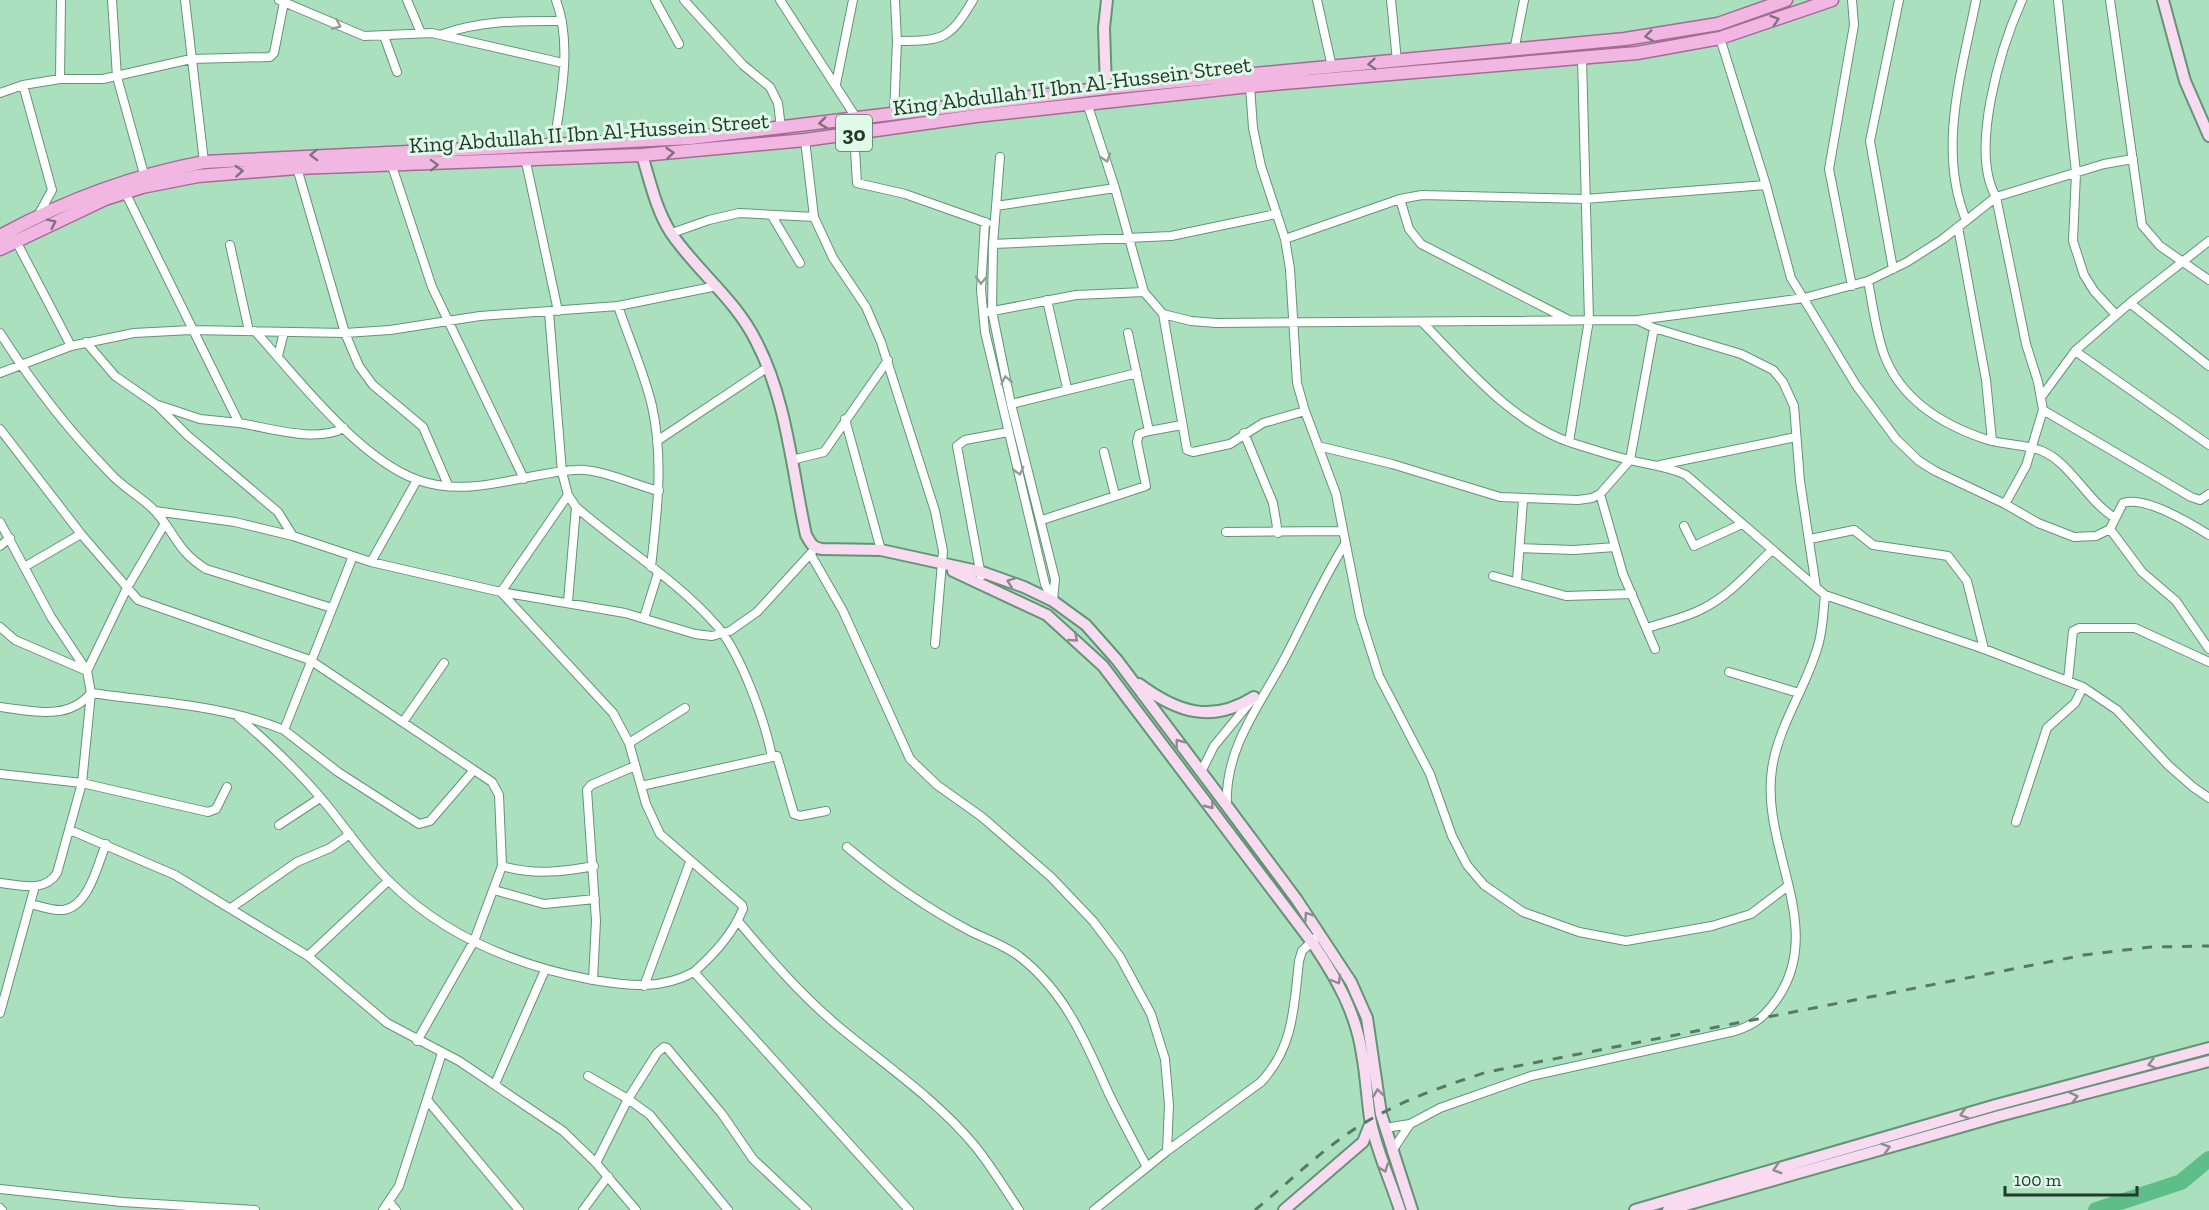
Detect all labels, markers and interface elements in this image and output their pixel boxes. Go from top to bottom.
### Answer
one-way arrow [1769,15,1780,27]
one-way arrow [331,18,342,30]
one-way arrow [1645,29,1654,41]
street label: King Abdullah II Ibn Al-Hussein Street [891,51,1254,121]
one-way arrow [1367,57,1376,70]
street label: King Abdullah II Ibn Al-Hussein Street [408,107,771,159]
road number: 30 [836,115,872,151]
one-way arrow [819,116,828,129]
one-way arrow [666,147,675,160]
one-way arrow [310,149,319,161]
one-way arrow [1098,152,1111,163]
one-way arrow [429,158,438,171]
one-way arrow [234,165,243,178]
one-way arrow [46,218,57,230]
one-way arrow [975,276,988,285]
one-way arrow [1000,376,1013,386]
one-way arrow [1011,466,1024,476]
one-way arrow [1006,576,1017,589]
one-way arrow [1067,631,1078,642]
one-way arrow [1175,738,1186,749]
one-way arrow [1202,799,1213,810]
one-way arrow [1304,912,1315,923]
one-way arrow [1329,974,1341,984]
one-way arrow [2148,1056,2158,1069]
one-way arrow [1373,1089,1385,1098]
one-way arrow [2068,1092,2079,1104]
one-way arrow [1959,1107,1970,1119]
one-way arrow [1880,1143,1891,1155]
scale bar [2005,1159,2137,1197]
one-way arrow [1772,1161,1783,1174]
one-way arrow [1377,1162,1390,1172]
text: 100 m [2014,1169,2062,1191]

